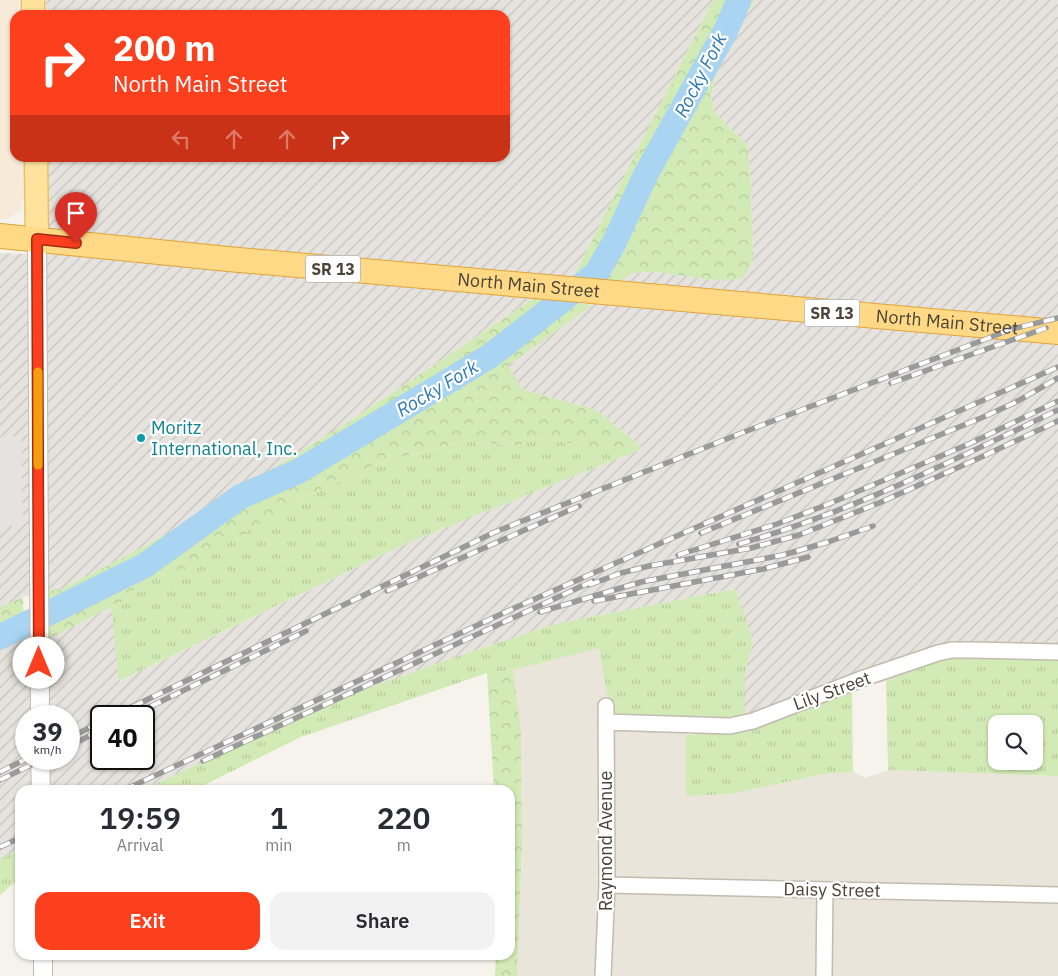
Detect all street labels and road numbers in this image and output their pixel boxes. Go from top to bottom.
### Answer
road number: SR 13 [306,255,360,282]
street label: North Main Street [456,267,601,303]
road number: SR 13 [804,300,860,326]
street label: North Main Street [875,304,1019,339]
street label: Lily Street [790,666,874,715]
street label: Raymond Avenue [594,771,617,911]
street label: Daisy Street [783,877,881,902]

